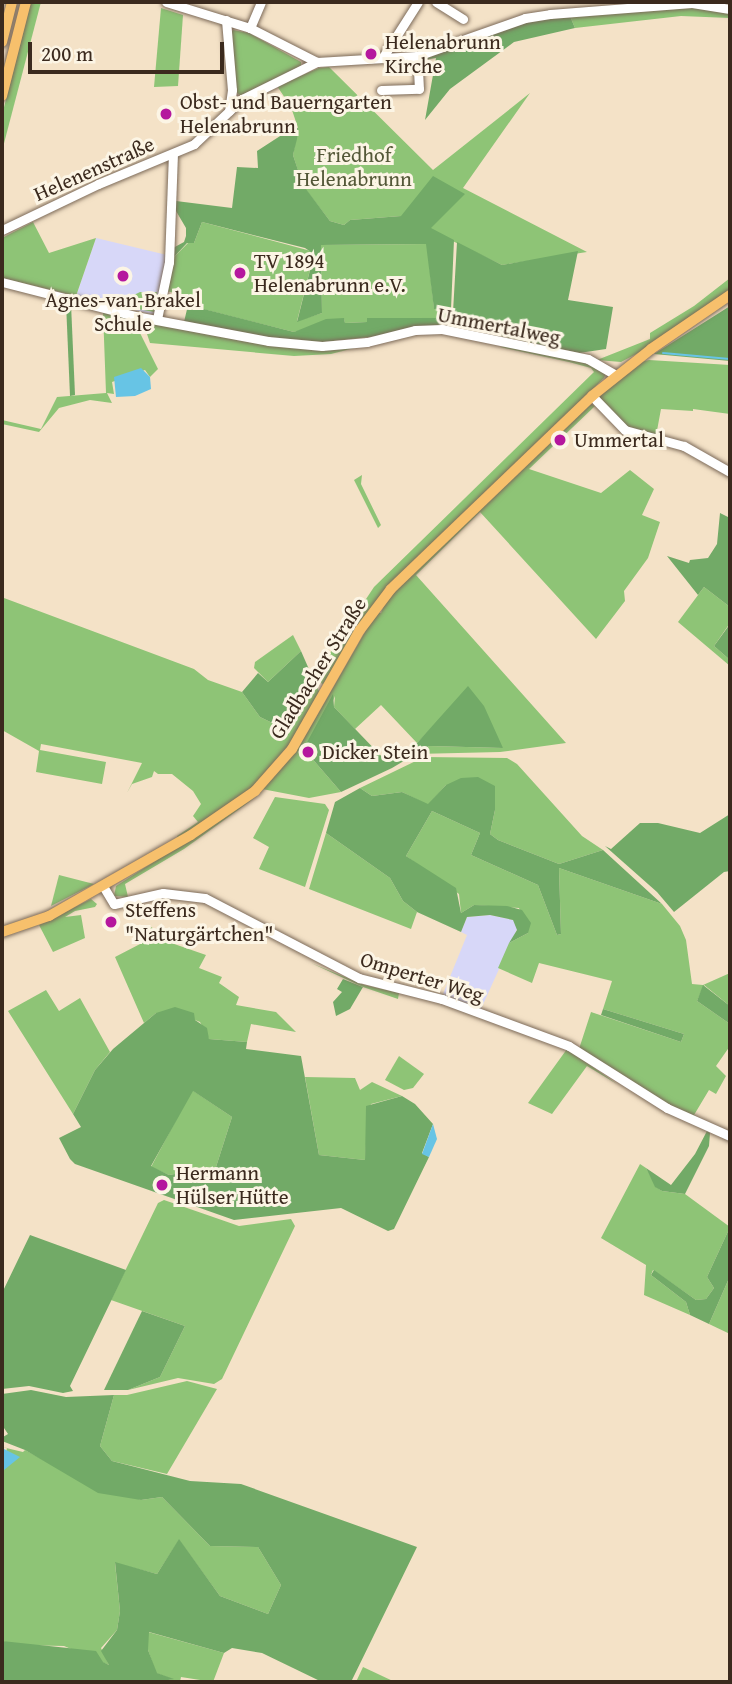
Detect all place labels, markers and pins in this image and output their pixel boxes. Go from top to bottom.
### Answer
place label: Helenabrunn Kirche [385,29,501,79]
marker: Helenabrunn Kirche [363,46,379,62]
place label: Obst- und Bauerngarten Helenabrunn [180,89,392,139]
marker: Obst- und Bauerngarten Helenabrunn [158,106,174,122]
place label: TV 1894 Helenabrunn e.V. [254,248,405,298]
marker: TV 1894 Helenabrunn e.V. [232,265,248,281]
marker: Agnes-van-Brakel Schule [115,268,131,284]
place label: Agnes-van-Brakel Schule [45,287,201,337]
place label: Ummertal [574,427,664,453]
marker: Ummertal [552,432,568,448]
place label: Dicker Stein [322,739,428,765]
marker: Dicker Stein [300,744,316,760]
place label: Steffens "Naturgärtchen" [125,897,273,947]
marker: Steffens "Naturgärtchen" [103,914,119,930]
place label: Hermann Hülser Hütte [176,1160,289,1210]
marker: Hermann Hülser Hütte [154,1177,170,1193]

